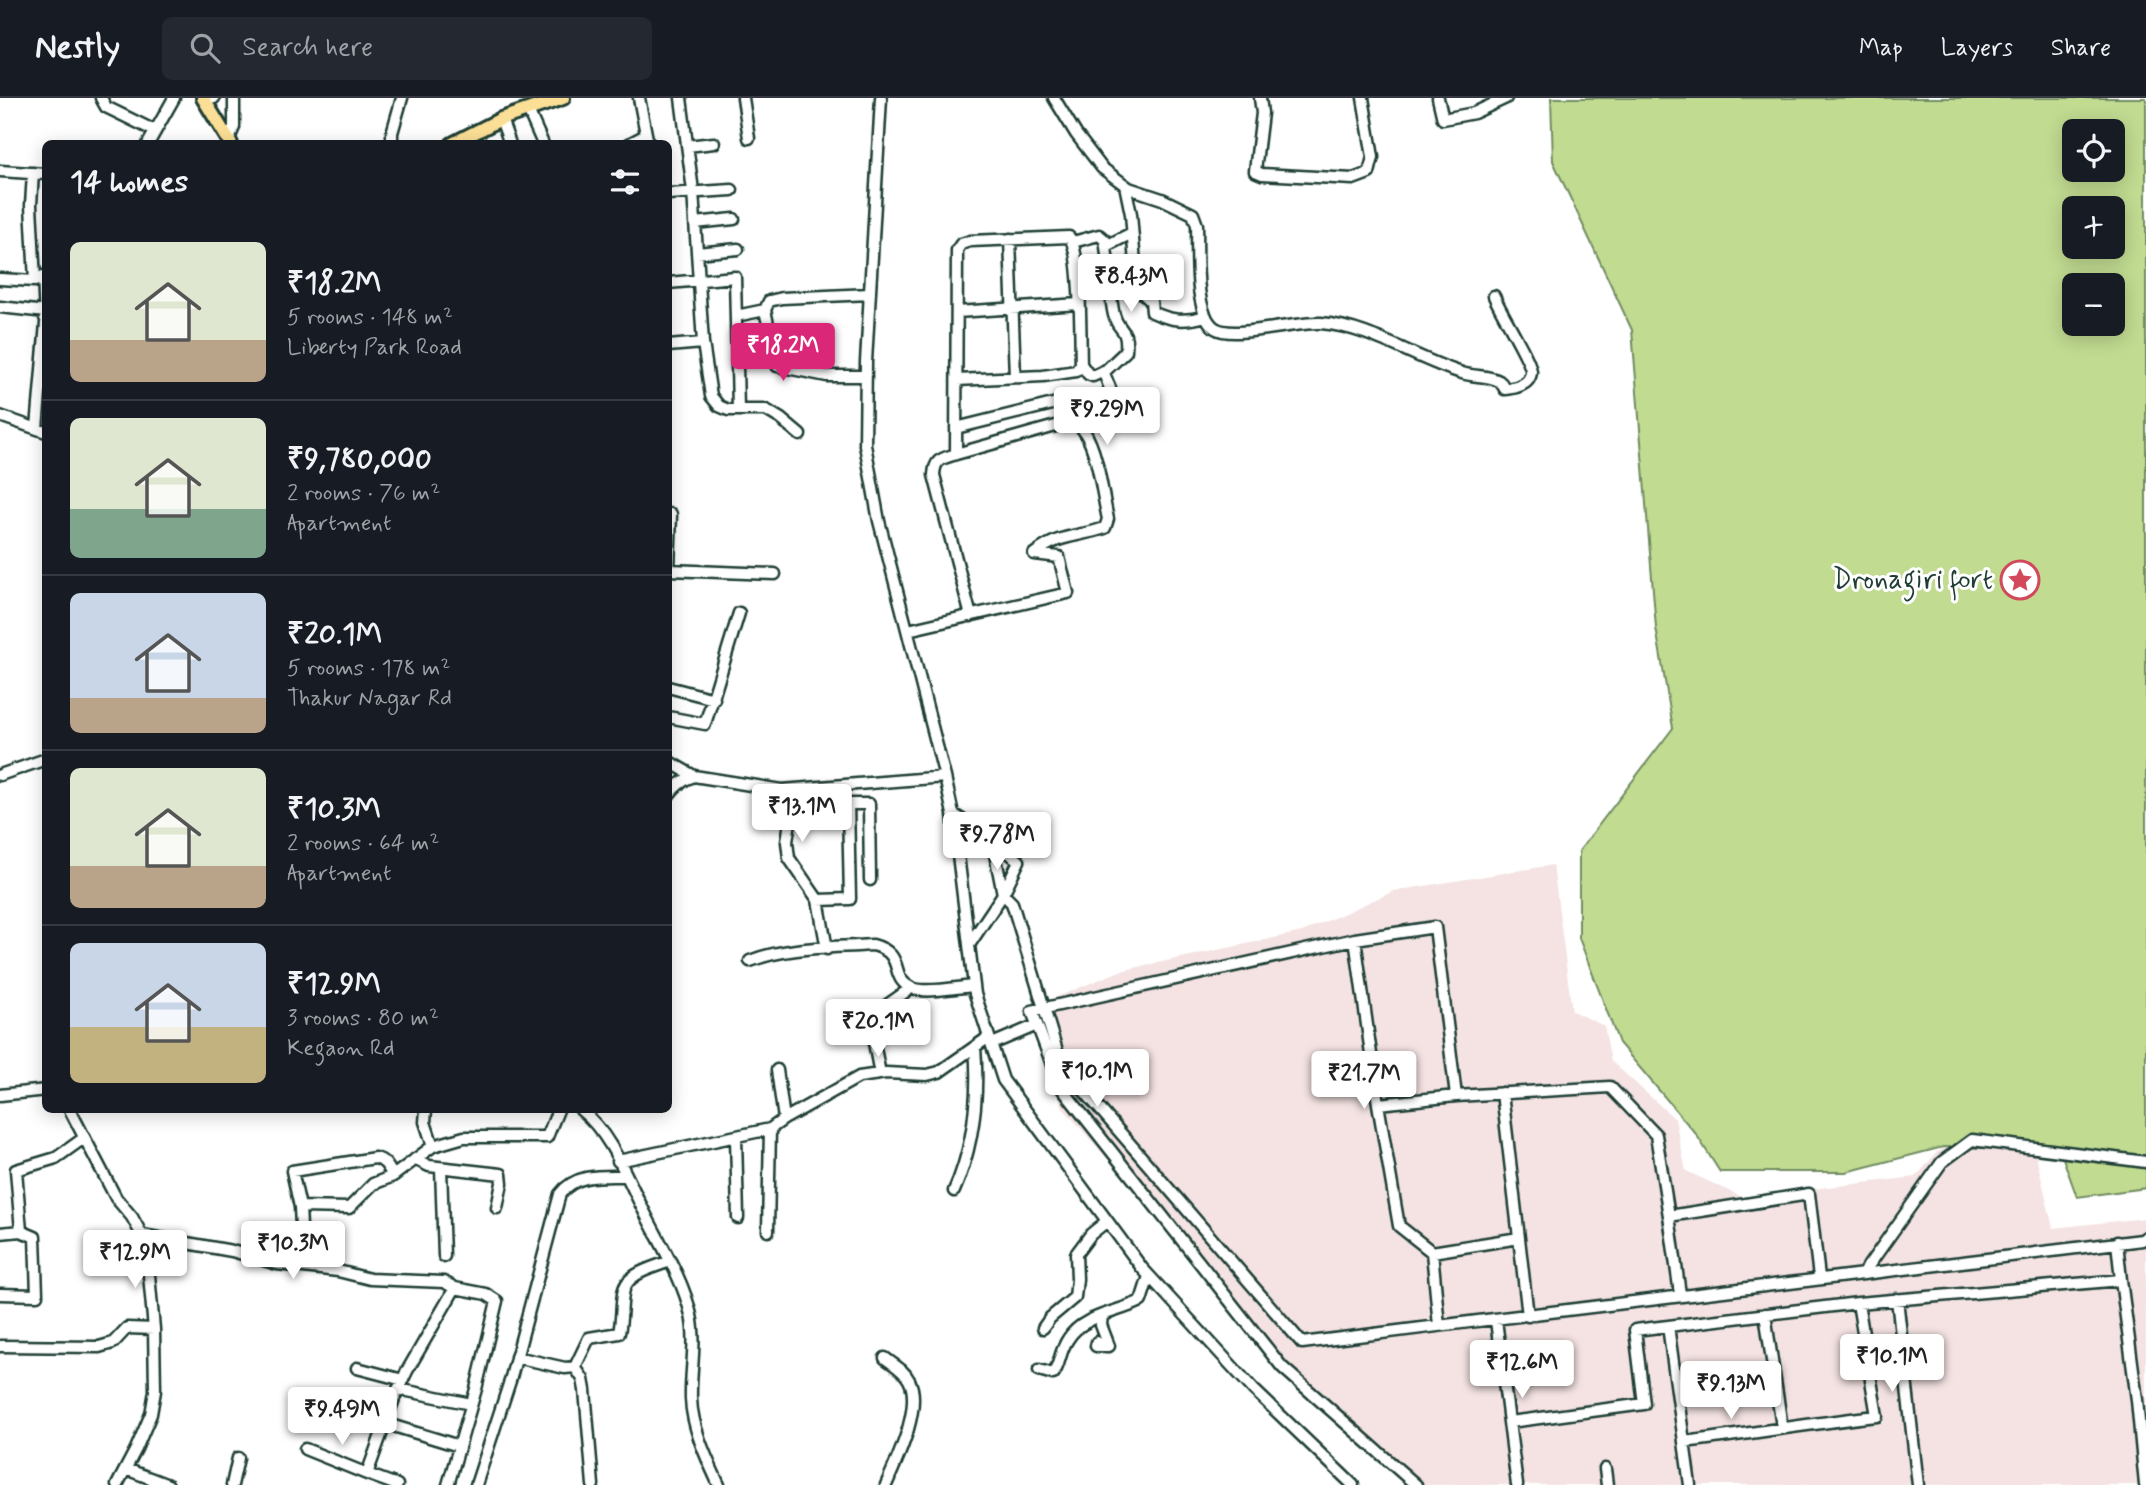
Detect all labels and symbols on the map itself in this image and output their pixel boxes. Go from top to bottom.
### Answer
pin: ₹8.43M [1074,254,1188,314]
pin: ₹18.2M [726,324,840,383]
pin: ₹9.29M [1050,388,1164,447]
place icon: Dronagiri fort [1999,559,2041,601]
place label: Dronagiri fort [1833,562,1993,602]
pin: ₹13.1M [745,784,859,844]
pin: ₹9.78M [940,812,1054,872]
pin: ₹20.1M [821,1000,935,1059]
pin: ₹10.1M [1040,1049,1154,1109]
pin: ₹21.7M [1307,1052,1421,1111]
pin: ₹10.3M [236,1222,350,1281]
pin: ₹12.9M [78,1230,192,1290]
pin: ₹10.1M [1835,1334,1949,1394]
pin: ₹12.6M [1465,1340,1579,1400]
pin: ₹9.13M [1674,1362,1788,1421]
pin: ₹9.49M [285,1388,399,1447]

